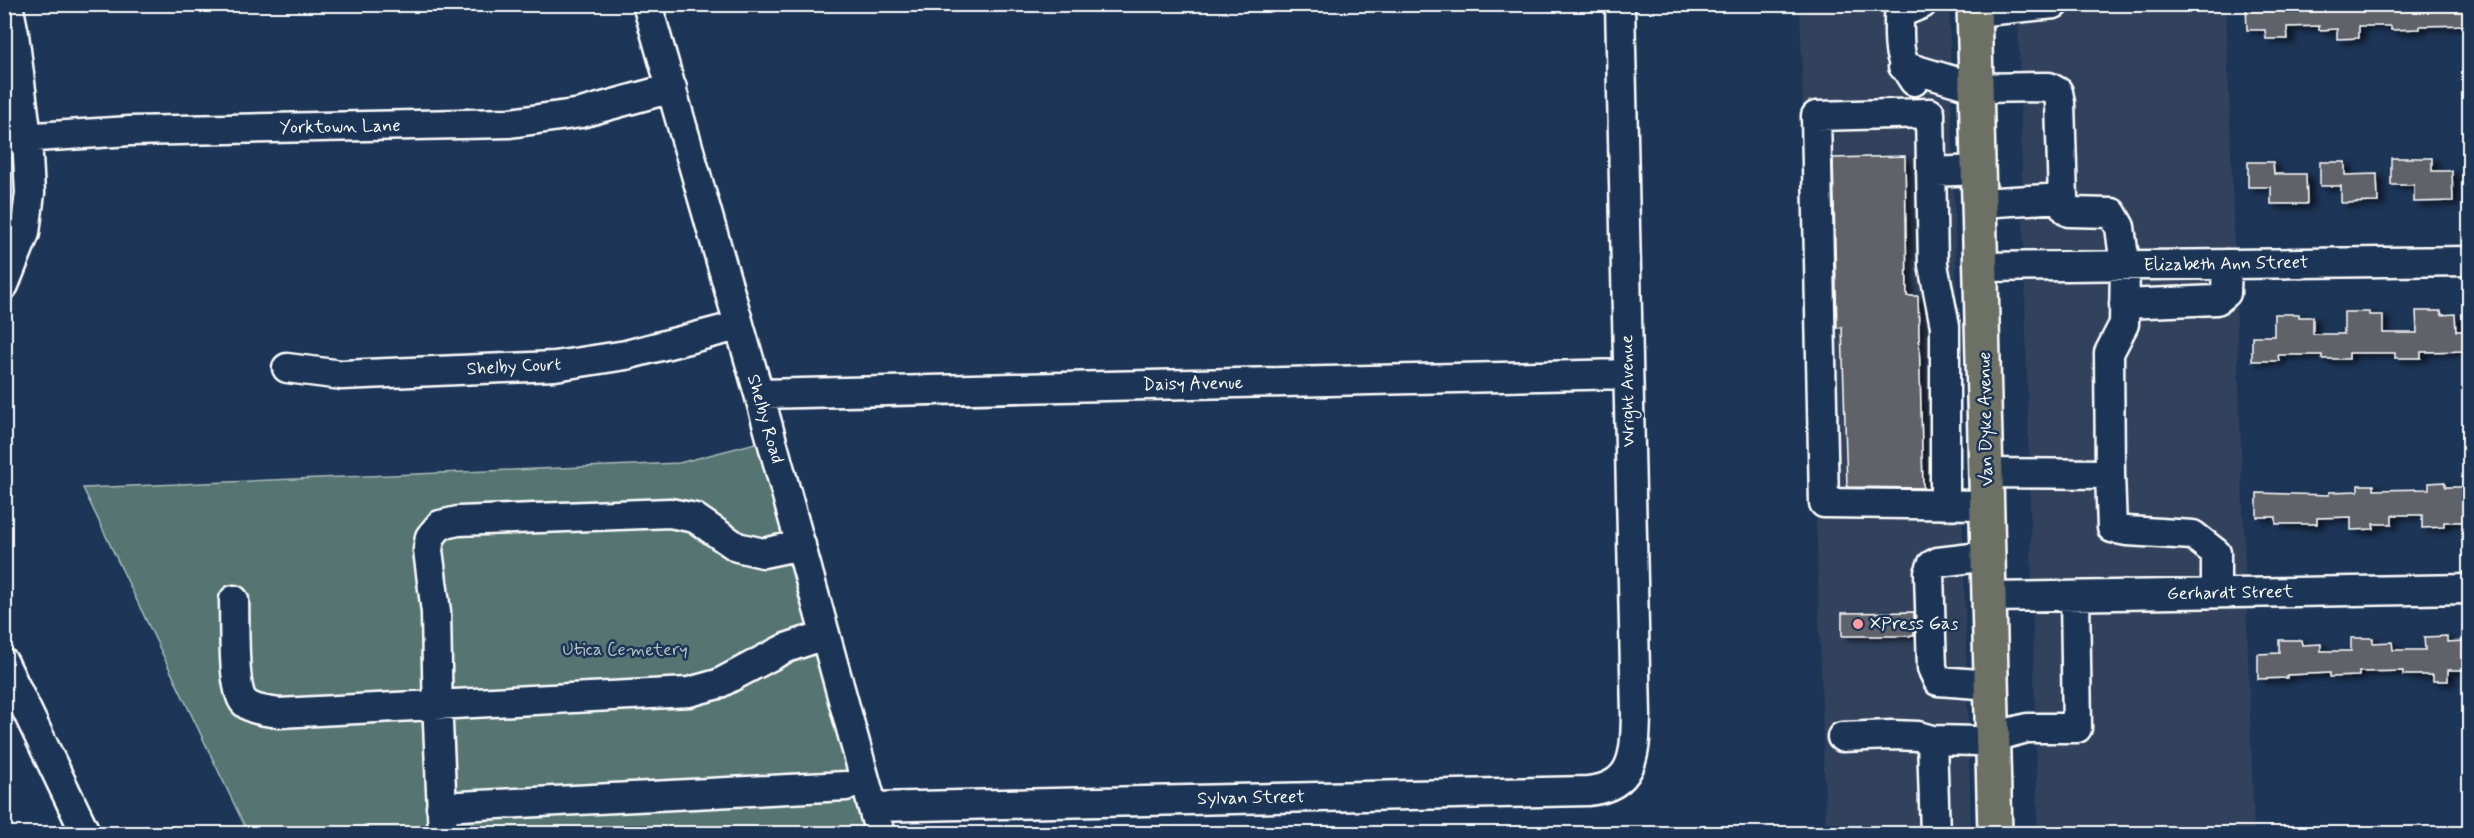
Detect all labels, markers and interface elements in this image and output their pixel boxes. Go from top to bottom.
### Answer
street label: Yorktown Lane [279,114,401,140]
street label: Elizabeth Ann Street [2143,251,2309,277]
street label: Wright Avenue [1615,334,1642,447]
street label: Van Dyke Avenue [1973,351,1999,487]
street label: Shelby Court [466,353,562,381]
street label: Daisy Avenue [1143,371,1243,397]
street label: Shelby Road [741,372,789,466]
street label: Gerhardt Street [2167,580,2294,606]
place label: XPress Gas [1870,612,1958,636]
marker: XPress Gas [1851,617,1865,631]
park label: Utica Cemetery [562,638,688,662]
street label: Sylvan Street [1197,785,1305,811]

